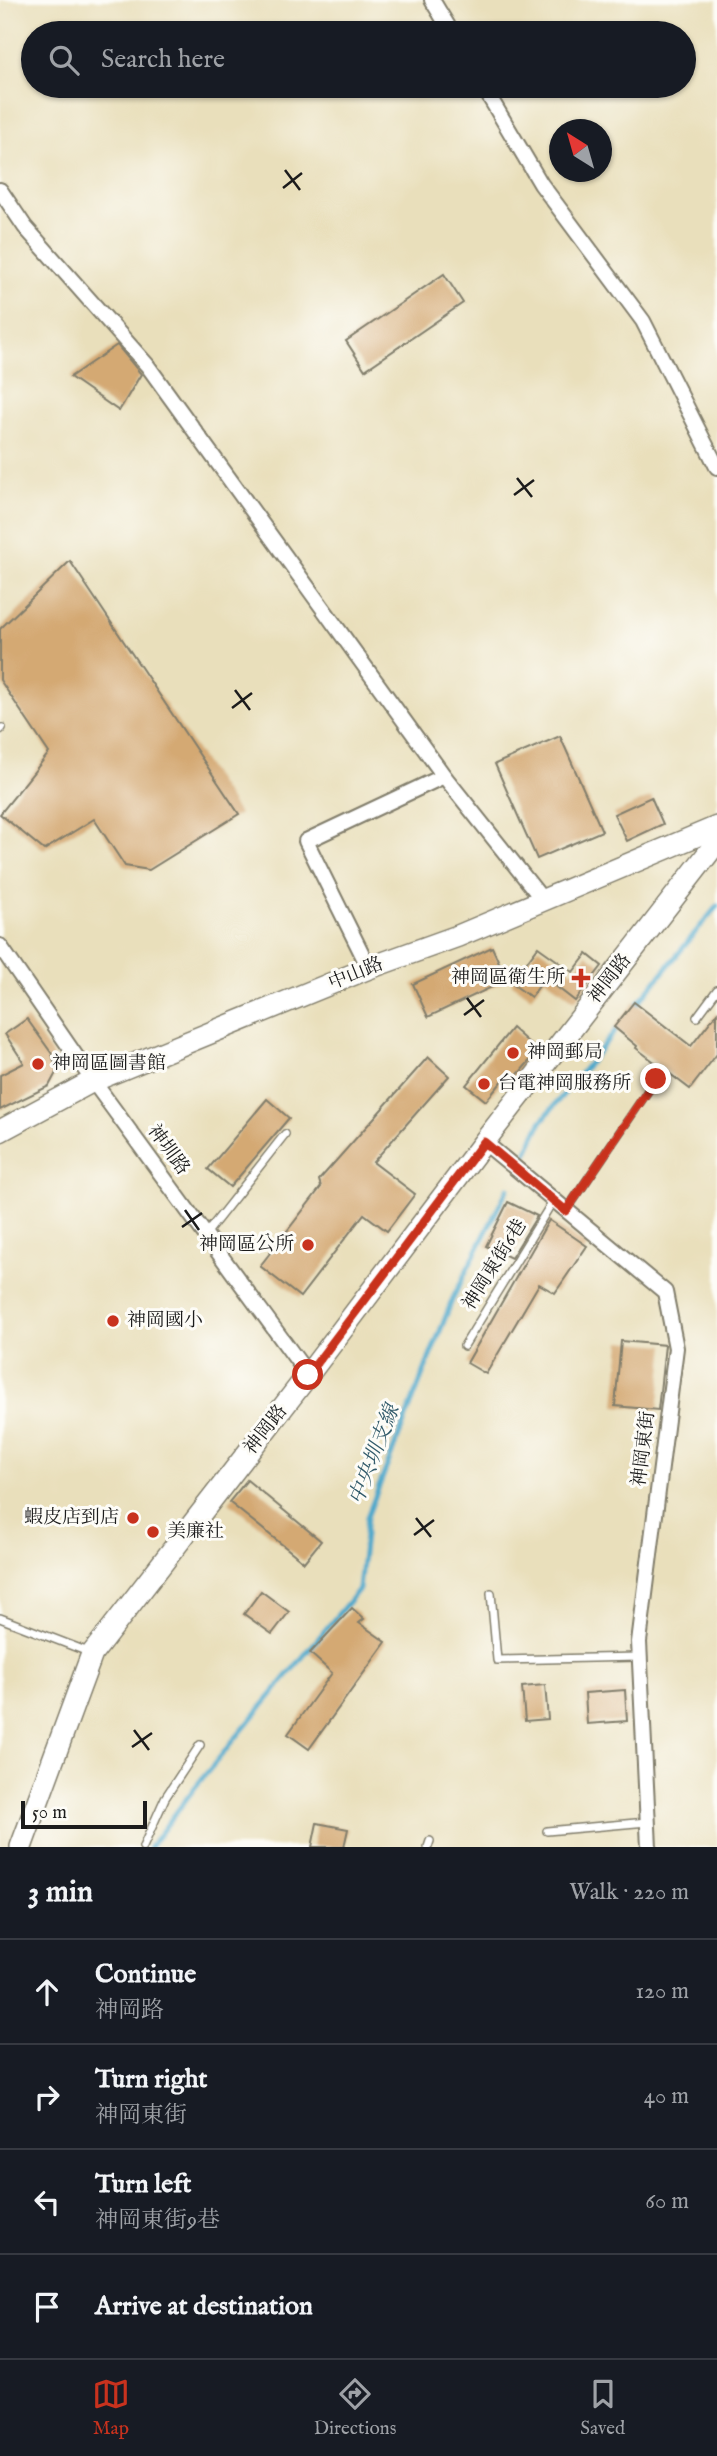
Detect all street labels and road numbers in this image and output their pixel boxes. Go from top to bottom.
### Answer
street label: 神岡路 [583,949,637,1009]
street label: 中山路 [325,952,387,996]
street label: 神圳路 [142,1120,194,1180]
street label: 神岡東街6巷 [458,1215,532,1315]
street label: 神岡路 [239,1400,293,1460]
street label: 神岡東街 [627,1410,661,1488]

